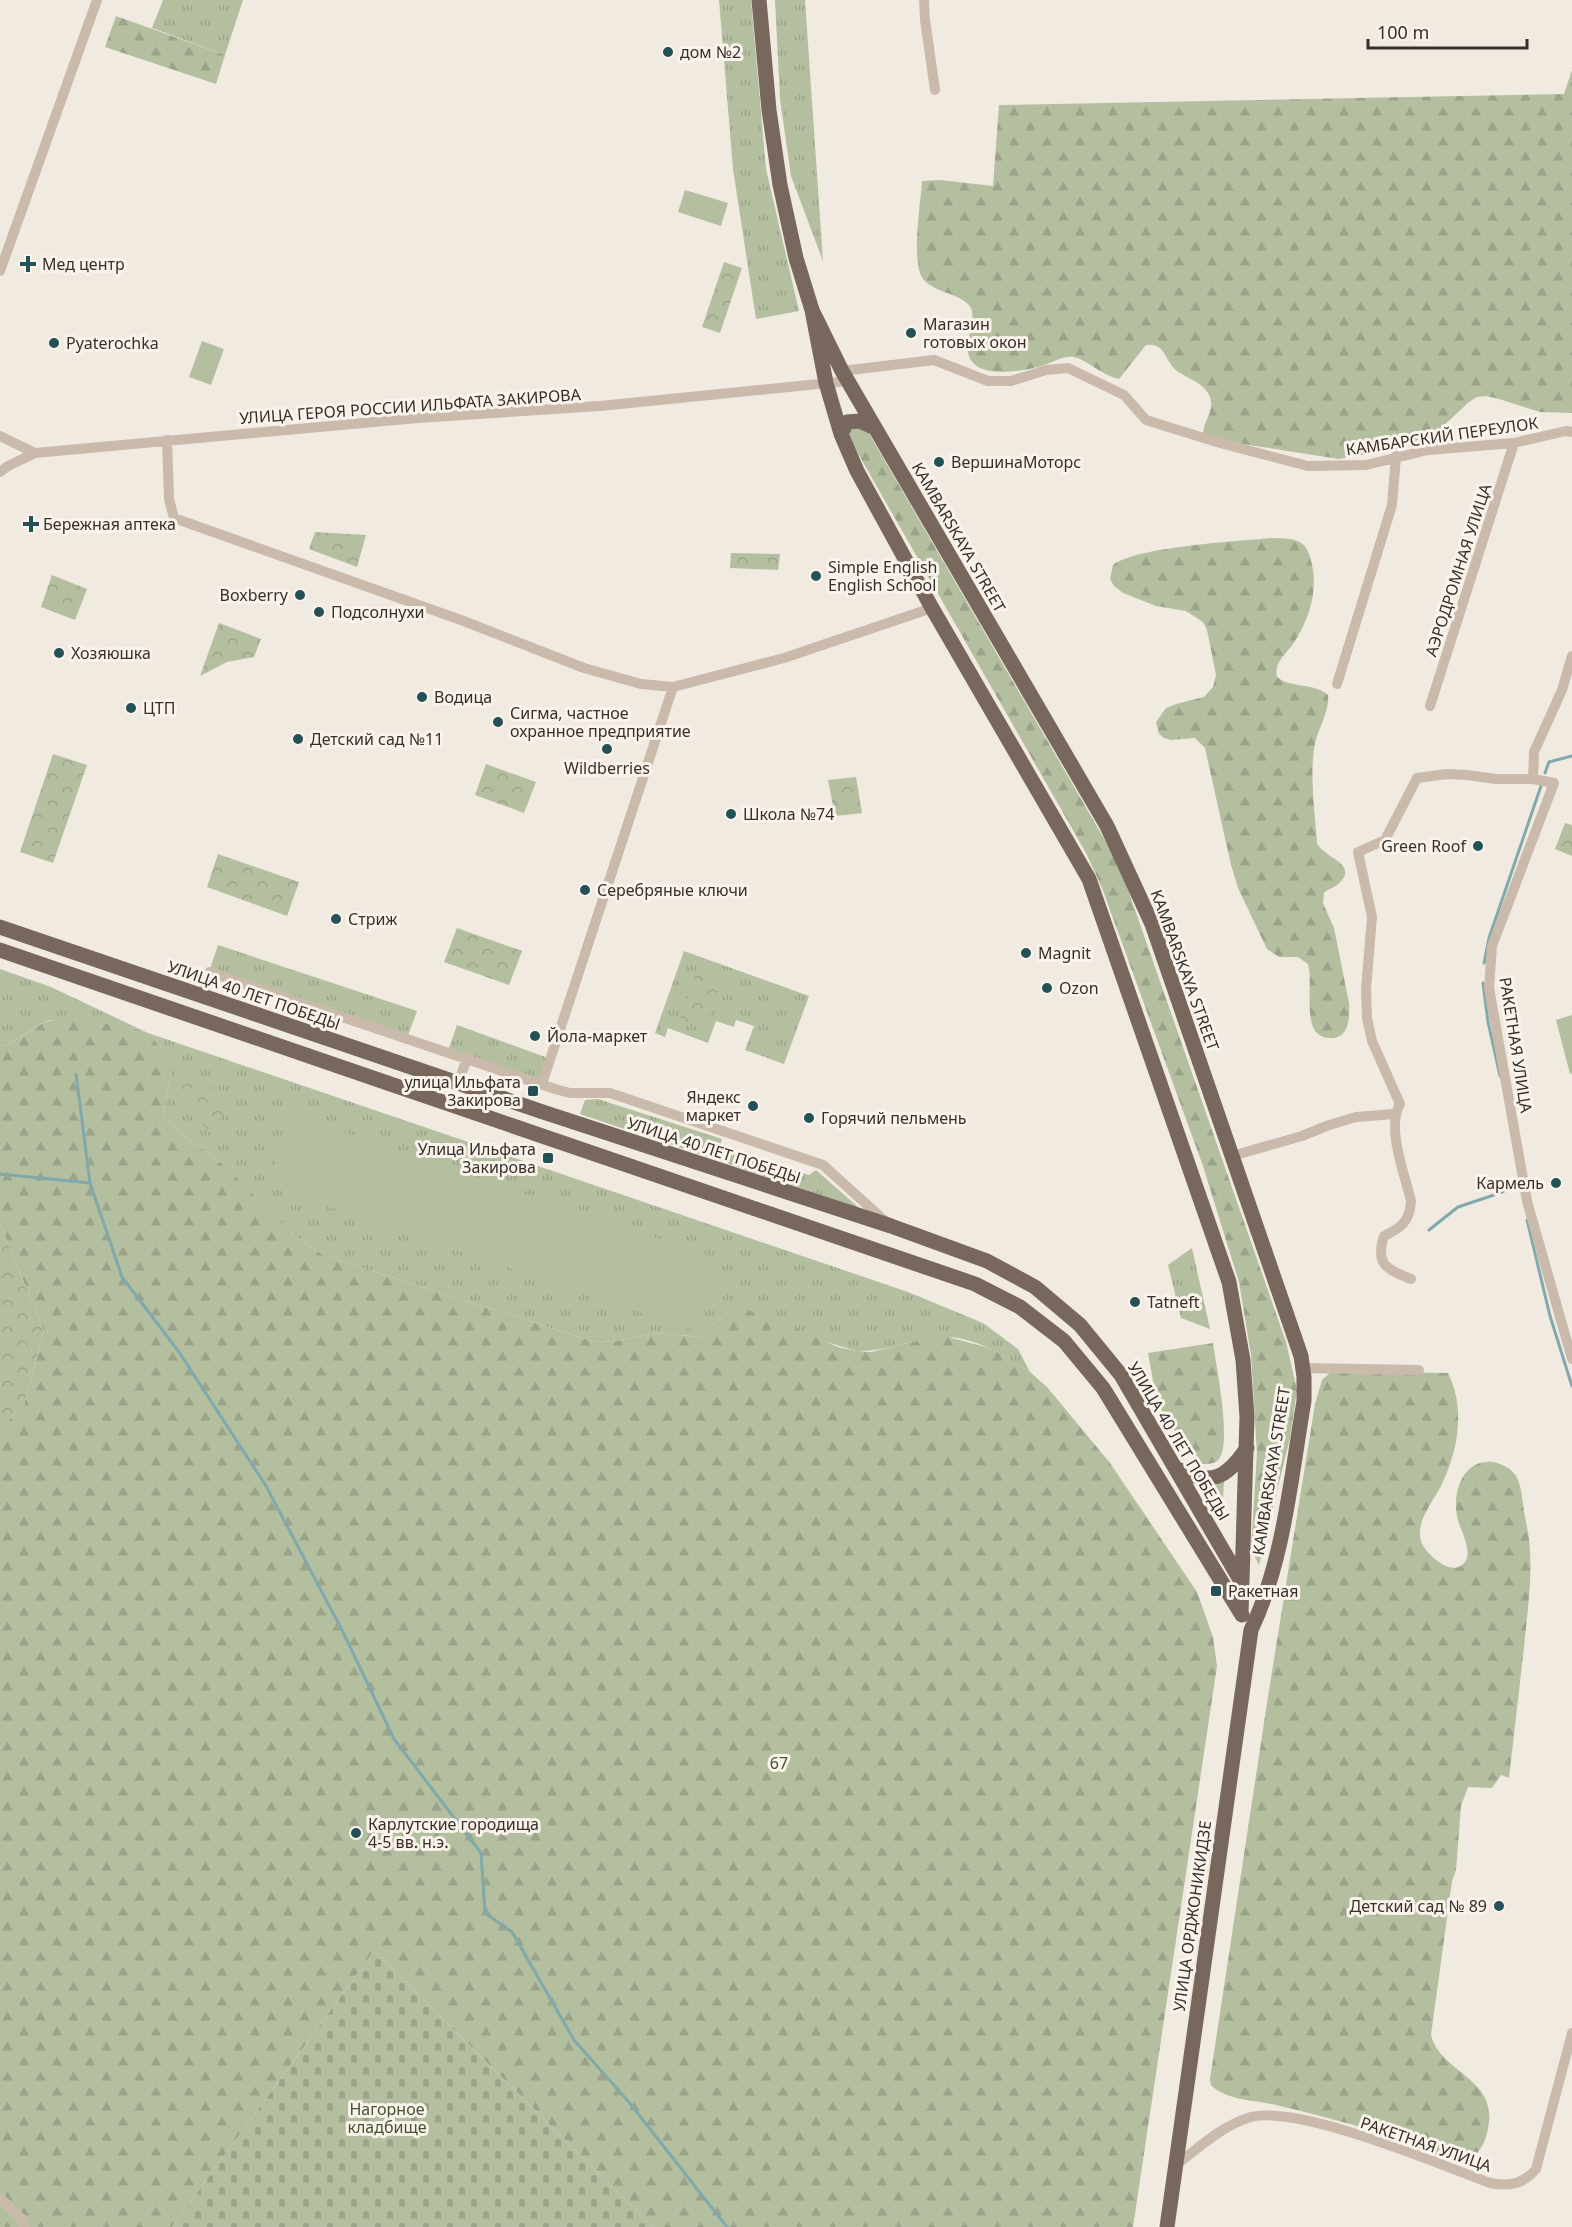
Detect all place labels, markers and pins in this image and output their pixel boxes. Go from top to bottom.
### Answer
place label: дом №2 [680,41,741,63]
marker: дом №2 [661,45,675,59]
place label: Мед центр [42,253,125,275]
marker: Мед центр [19,255,37,273]
place label: Магазин готовых окон [923,313,1027,353]
marker: Магазин готовых окон [904,326,918,340]
place label: Pyaterochka [66,332,159,354]
marker: Pyaterochka [47,336,61,350]
place label: ВершинаМоторс [951,451,1081,473]
marker: ВершинаМоторс [932,455,946,469]
place label: Бережная аптека [43,513,176,535]
marker: Бережная аптека [24,517,38,531]
place label: Simple English English School [828,556,937,596]
marker: Simple English English School [809,569,823,583]
place label: Boxberry [220,584,289,606]
marker: Boxberry [293,588,307,602]
place label: Подсолнухи [331,601,425,623]
marker: Подсолнухи [312,605,326,619]
place label: Хозяюшка [71,642,151,664]
marker: Хозяюшка [52,646,66,660]
place label: Водица [434,686,492,708]
marker: Водица [415,690,429,704]
place label: ЦТП [143,697,175,719]
marker: ЦТП [124,701,138,715]
place label: Сигма, частное охранное предприятие [510,702,691,742]
marker: Сигма, частное охранное предприятие [491,715,505,729]
place label: Детский сад №11 [310,728,443,750]
marker: Детский сад №11 [291,732,305,746]
marker: Wildberries [600,742,614,756]
place label: Wildberries [564,757,650,779]
place label: Школа №74 [743,803,834,825]
marker: Школа №74 [724,807,738,821]
place label: Green Roof [1381,835,1467,857]
marker: Green Roof [1471,839,1485,853]
place label: Серебряные ключи [597,879,748,901]
marker: Серебряные ключи [578,883,592,897]
place label: Стриж [348,908,398,930]
marker: Стриж [329,912,343,926]
place label: Magnit [1038,942,1091,964]
marker: Magnit [1019,946,1033,960]
place label: Ozon [1059,977,1099,999]
marker: Ozon [1040,981,1054,995]
place label: Йола-маркет [547,1025,648,1047]
marker: Йола-маркет [528,1029,542,1043]
place label: улица Ильфата Закирова [404,1071,521,1111]
marker: улица Ильфата Закирова [526,1084,540,1098]
place label: Яндекс маркет [686,1086,742,1126]
marker: Яндекс маркет [746,1099,760,1113]
place label: Горячий пельмень [821,1107,967,1129]
marker: Горячий пельмень [802,1111,816,1125]
place label: Улица Ильфата Закирова [418,1138,536,1178]
marker: Улица Ильфата Закирова [541,1151,555,1165]
place label: Кармель [1476,1172,1544,1194]
marker: Кармель [1549,1176,1563,1190]
place label: Tatneft [1147,1291,1200,1313]
marker: Tatneft [1128,1295,1142,1309]
place label: Ракетная [1228,1580,1298,1602]
marker: Ракетная [1209,1584,1223,1598]
place label: Карлутские городища 4-5 вв. н.э. [368,1813,539,1853]
marker: Карлутские городища 4-5 вв. н.э. [349,1826,363,1840]
place label: Детский сад № 89 [1350,1895,1487,1917]
marker: Детский сад № 89 [1492,1899,1506,1913]

